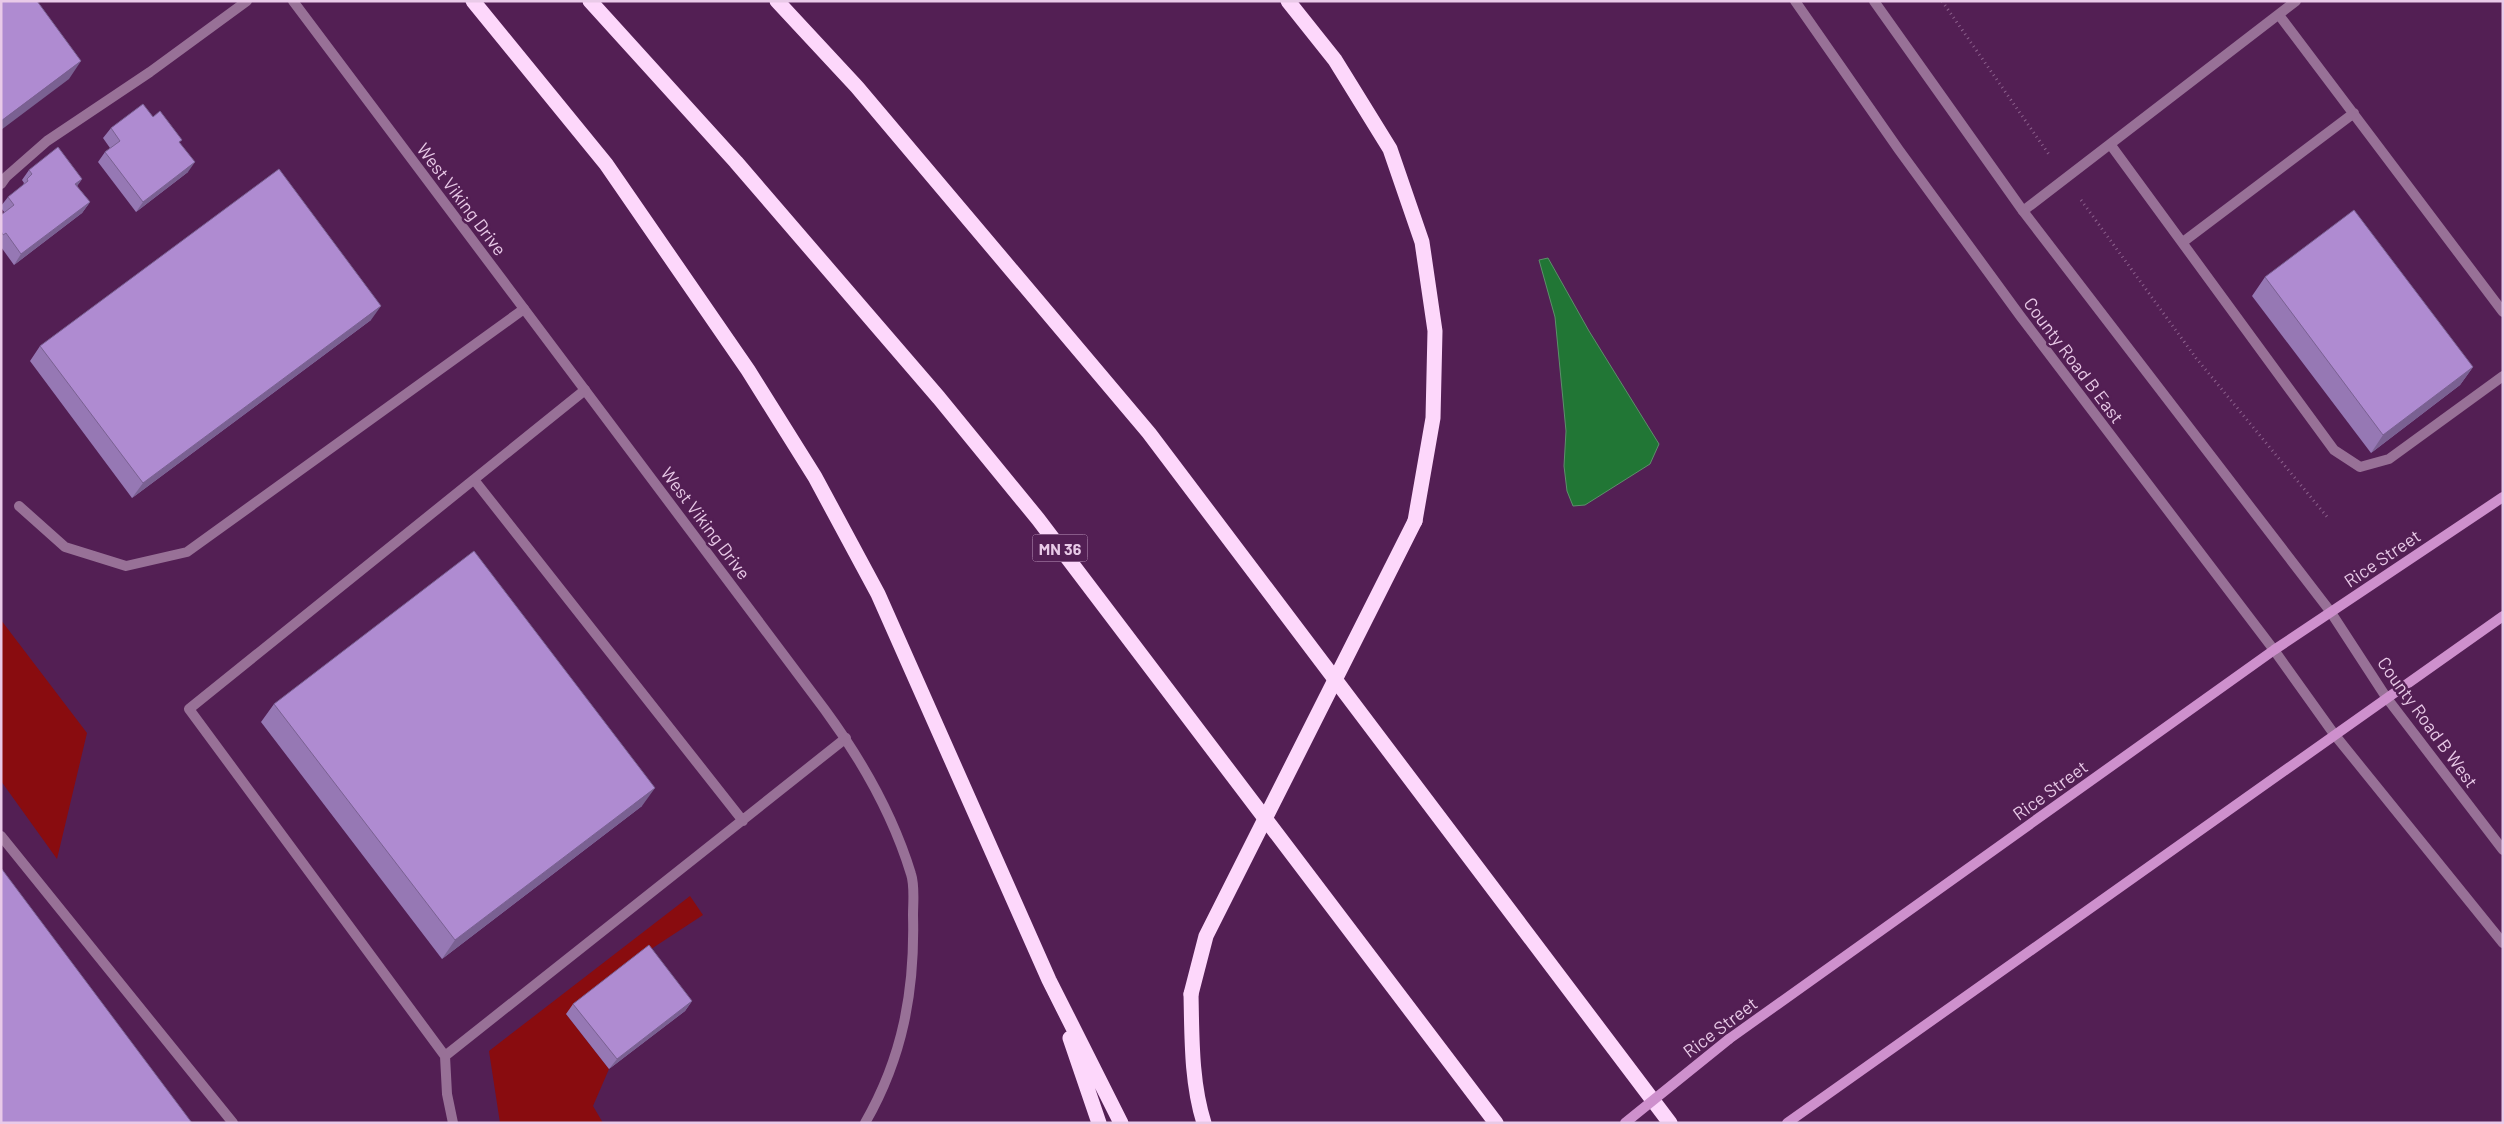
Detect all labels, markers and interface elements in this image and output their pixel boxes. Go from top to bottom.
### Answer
street label: West Viking Drive [413,138,511,260]
street label: County Road B East [2019,293,2129,427]
street label: West Viking Drive [657,462,755,584]
street label: Rice Street [2340,524,2424,592]
road number: MN 36 [1032,534,1088,562]
street label: County Road B West [2373,652,2483,792]
street label: Rice Street [2008,755,2092,825]
street label: Rice Street [1679,992,1761,1062]

